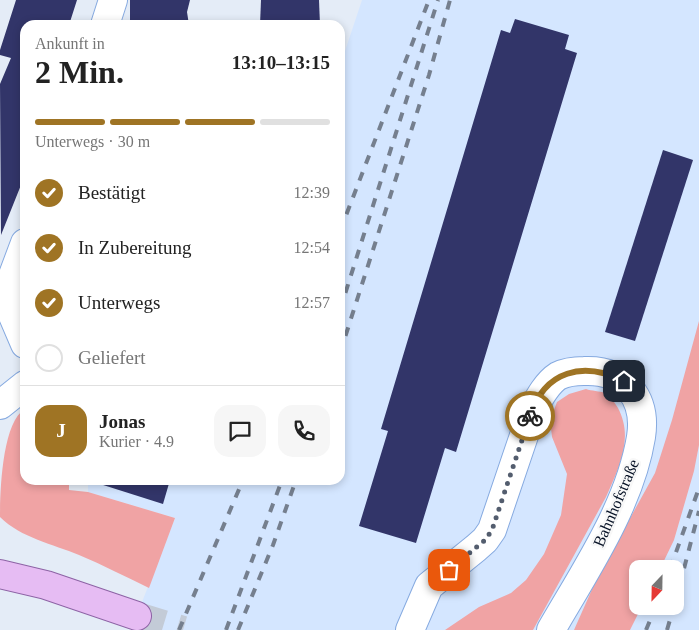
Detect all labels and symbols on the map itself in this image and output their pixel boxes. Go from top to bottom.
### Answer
pin [603,360,645,402]
courier [505,391,555,441]
street label: Bahnhofstraße [590,457,642,549]
pin [428,549,470,591]
north arrow [629,560,684,615]

